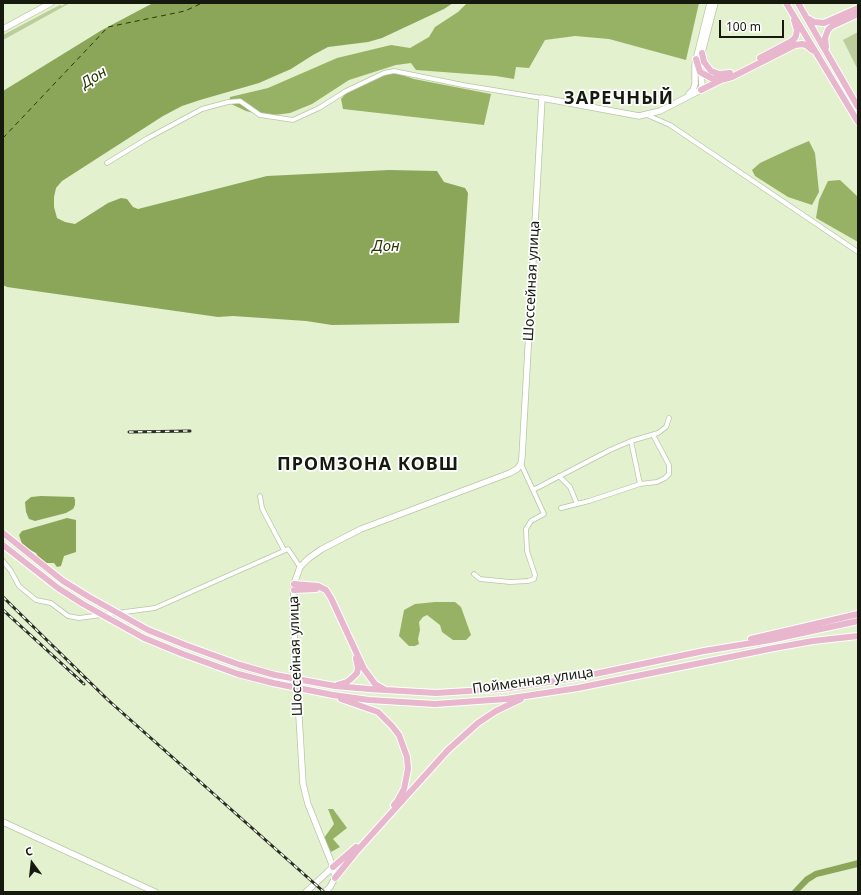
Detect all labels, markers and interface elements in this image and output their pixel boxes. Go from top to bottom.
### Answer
scale bar [721,12,786,38]
text: 100 m [726,18,761,35]
water label: Дон [78,63,110,93]
district label: ЗАРЕЧНЫЙ [564,88,674,110]
street label: Шоссейная улица [520,220,544,342]
water label: Дон [372,238,400,256]
district label: ПРОМЗОНА КОВШ [277,454,459,476]
street label: Шоссейная улица [286,595,306,717]
street label: Пойменная улица [471,664,595,698]
north arrow [12,843,52,883]
text: С [23,843,34,859]

